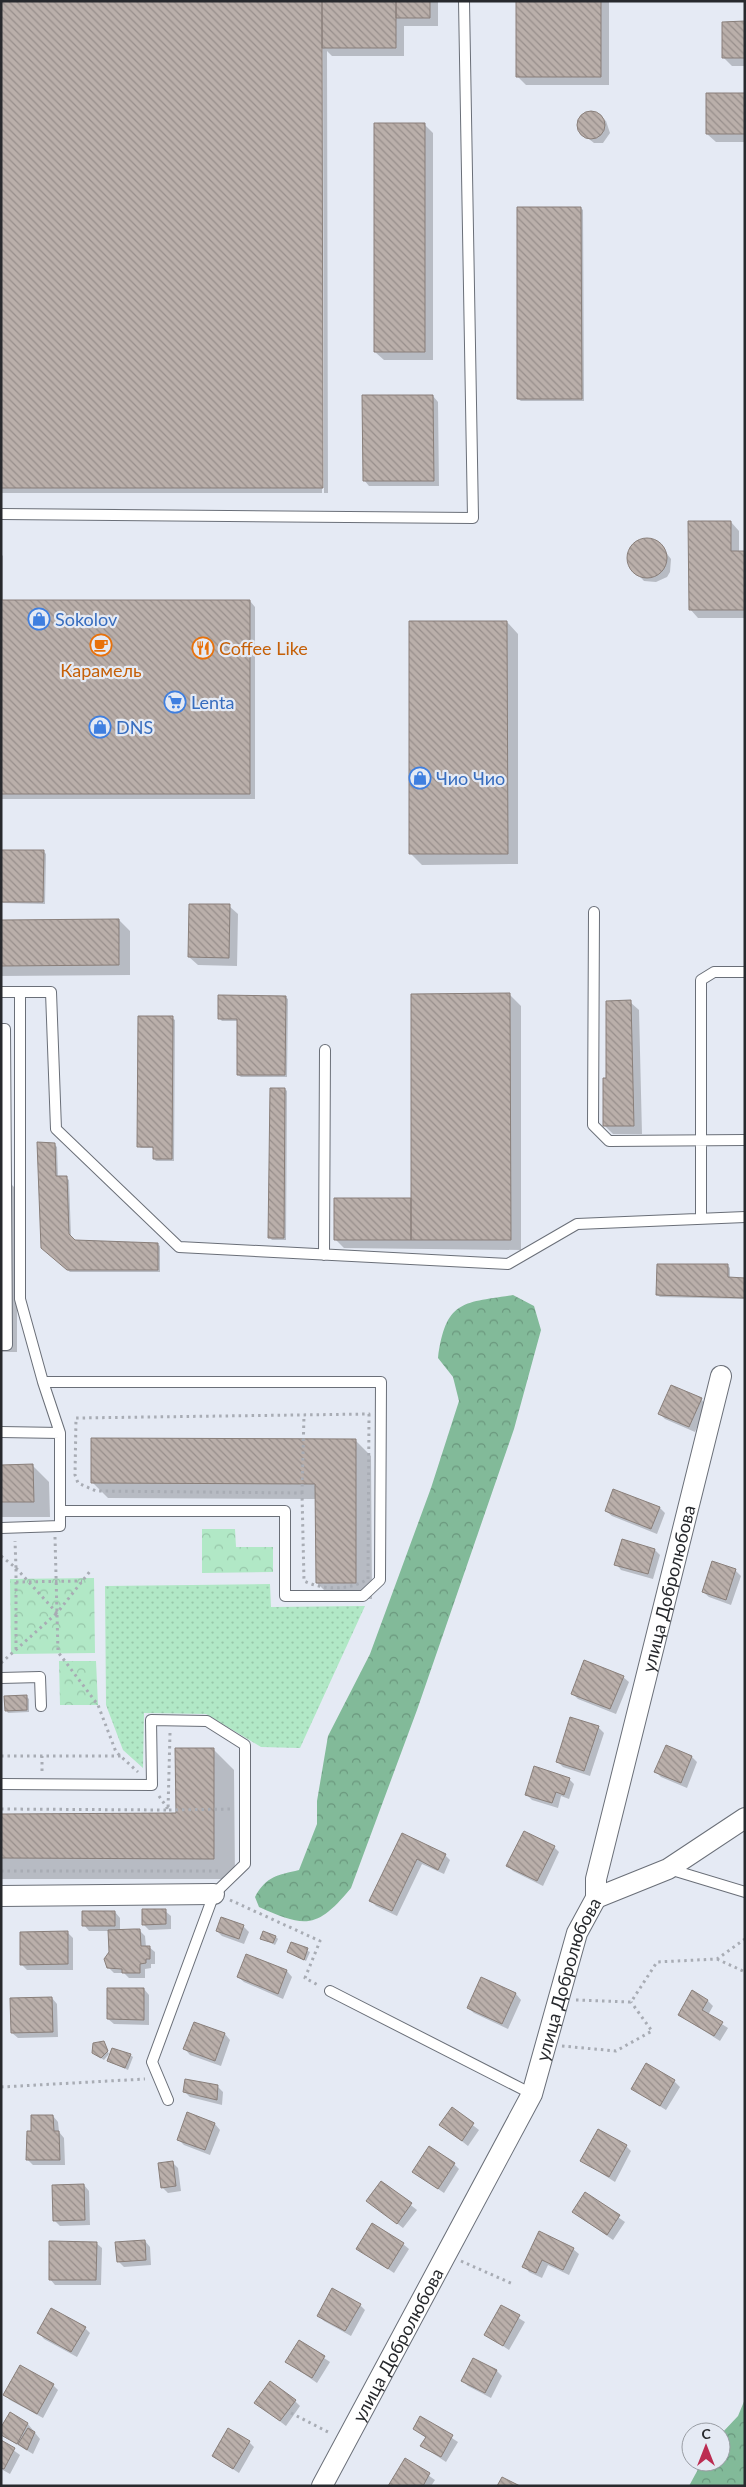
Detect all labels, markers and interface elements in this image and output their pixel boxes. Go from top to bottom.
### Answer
shop icon: Sokolov [27,607,51,631]
place label: Sokolov [55,608,118,630]
cafe icon: Карамель [89,633,113,657]
restaurant icon: Coffee Like [191,636,215,660]
place label: Coffee Like [219,637,308,659]
place label: Карамель [60,659,142,681]
supermarket icon: Lenta [163,690,187,714]
place label: Lenta [191,691,234,713]
shop icon: DNS [88,715,112,739]
place label: DNS [116,716,153,738]
shop icon: Чио Чио [408,766,432,790]
place label: Чио Чио [436,767,505,789]
street label: улица Добролюбова [637,1503,700,1674]
street label: улица Добролюбова [531,1894,605,2064]
street label: улица Добролюбова [347,2264,448,2426]
north arrow [681,2422,731,2472]
text: С [701,2425,711,2442]

